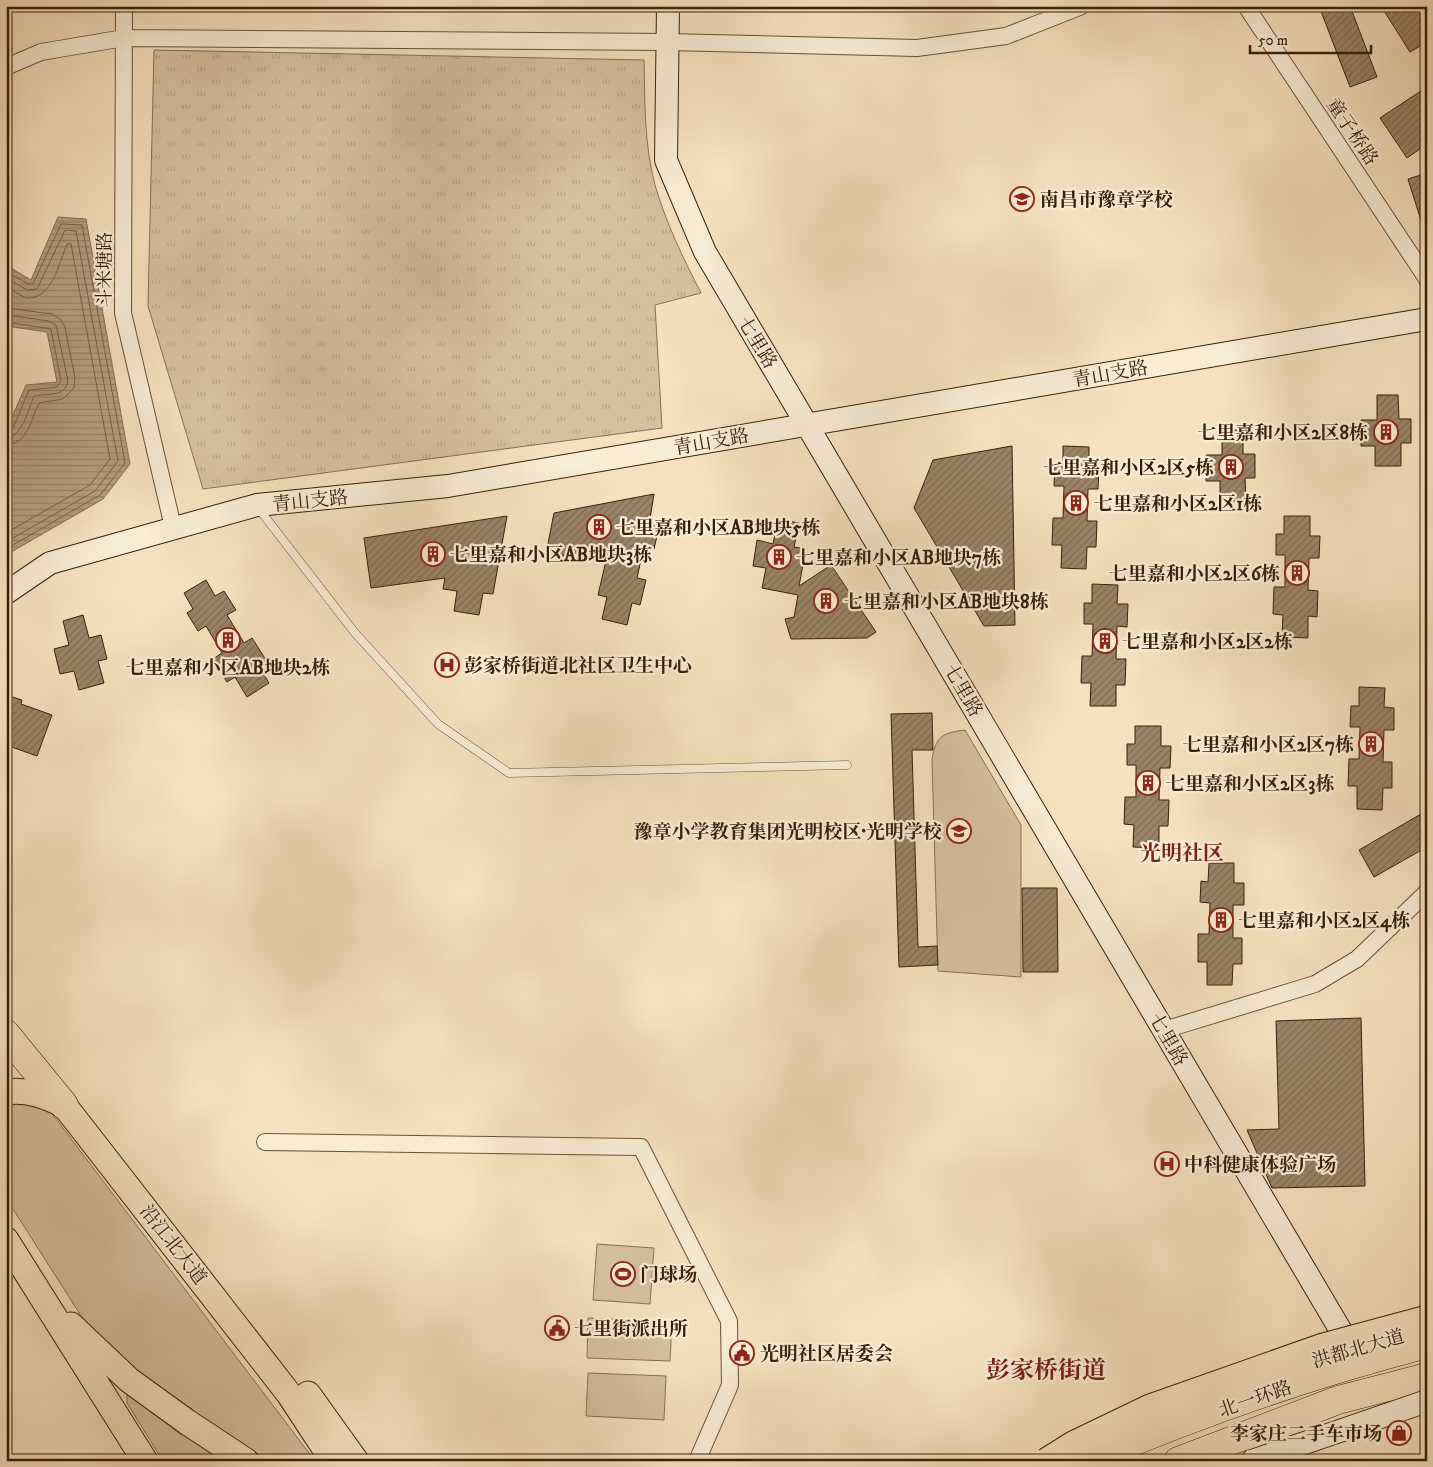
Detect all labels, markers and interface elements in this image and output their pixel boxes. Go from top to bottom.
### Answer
scale bar [1250,22,1372,54]
text: 50 m [1258,31,1288,50]
street label: 童子桥路 [1321,94,1383,170]
school or university icon: 南昌市豫章学校 [1009,186,1035,212]
place label: 南昌市豫章学校 [1040,189,1173,212]
street label: 斗米塘路 [94,232,117,308]
street label: 七里路 [732,312,781,373]
street label: 青山支路 [1071,357,1150,392]
building icon: 七里嘉和小区2区8栋 [1373,419,1399,445]
place label: 七里嘉和小区2区8栋 [1197,422,1368,445]
street label: 青山支路 [672,425,751,460]
building icon: 七里嘉和小区2区5栋 [1218,454,1244,480]
place label: 七里嘉和小区2区5栋 [1043,457,1214,480]
street label: 青山支路 [271,486,349,517]
building icon: 七里嘉和小区2区1栋 [1063,490,1089,516]
place label: 七里嘉和小区2区1栋 [1094,493,1262,516]
building icon: 七里嘉和小区AB地块5栋 [586,514,612,540]
place label: 七里嘉和小区AB地块5栋 [616,517,821,540]
building icon: 七里嘉和小区AB地块3栋 [420,541,446,567]
place label: 七里嘉和小区AB地块3栋 [450,544,652,567]
building icon: 七里嘉和小区AB地块7栋 [766,544,792,570]
place label: 七里嘉和小区AB地块7栋 [796,547,1001,570]
building icon: 七里嘉和小区2区6栋 [1284,560,1310,586]
place label: 七里嘉和小区2区6栋 [1109,563,1280,586]
building icon: 七里嘉和小区AB地块8栋 [813,588,839,614]
place label: 七里嘉和小区AB地块8栋 [844,591,1049,614]
building icon: 七里嘉和小区AB地块2栋 [215,627,241,653]
building icon: 七里嘉和小区2区2栋 [1092,628,1118,654]
place label: 七里嘉和小区2区2栋 [1122,631,1293,654]
hospital icon: 彭家桥街道北社区卫生中心 [434,652,460,678]
place label: 彭家桥街道北社区卫生中心 [464,655,692,678]
place label: 七里嘉和小区AB地块2栋 [126,657,330,680]
street label: 七里路 [938,660,987,721]
building icon: 七里嘉和小区2区7栋 [1358,731,1384,757]
place label: 七里嘉和小区2区7栋 [1183,734,1354,757]
building icon: 七里嘉和小区2区3栋 [1135,770,1161,796]
place label: 七里嘉和小区2区3栋 [1166,773,1334,796]
school or university icon: 豫章小学教育集团光明校区·光明学校 [946,818,972,844]
place label: 豫章小学教育集团光明校区·光明学校 [633,821,942,844]
district label: 光明社区 [1140,841,1224,867]
building icon: 七里嘉和小区2区4栋 [1208,907,1234,933]
place label: 七里嘉和小区2区4栋 [1238,910,1410,933]
street label: 七里路 [1143,1009,1192,1070]
hospital icon: 中科健康体验广场 [1154,1151,1180,1177]
place label: 中科健康体验广场 [1184,1154,1336,1177]
street label: 沿江北大道 [135,1200,211,1289]
sports icon: 门球场 [610,1261,636,1287]
place label: 门球场 [640,1264,697,1287]
public building icon: 七里街派出所 [544,1315,570,1341]
place label: 七里街派出所 [574,1318,688,1341]
street label: 洪都北大道 [1310,1325,1407,1374]
public building icon: 光明社区居委会 [729,1340,755,1366]
place label: 光明社区居委会 [760,1343,893,1366]
district label: 彭家桥街道 [986,1356,1106,1386]
street label: 北一环路 [1216,1376,1295,1423]
shop icon: 李家庄二手车市场 [1386,1420,1412,1446]
place label: 李家庄二手车市场 [1230,1423,1382,1446]

